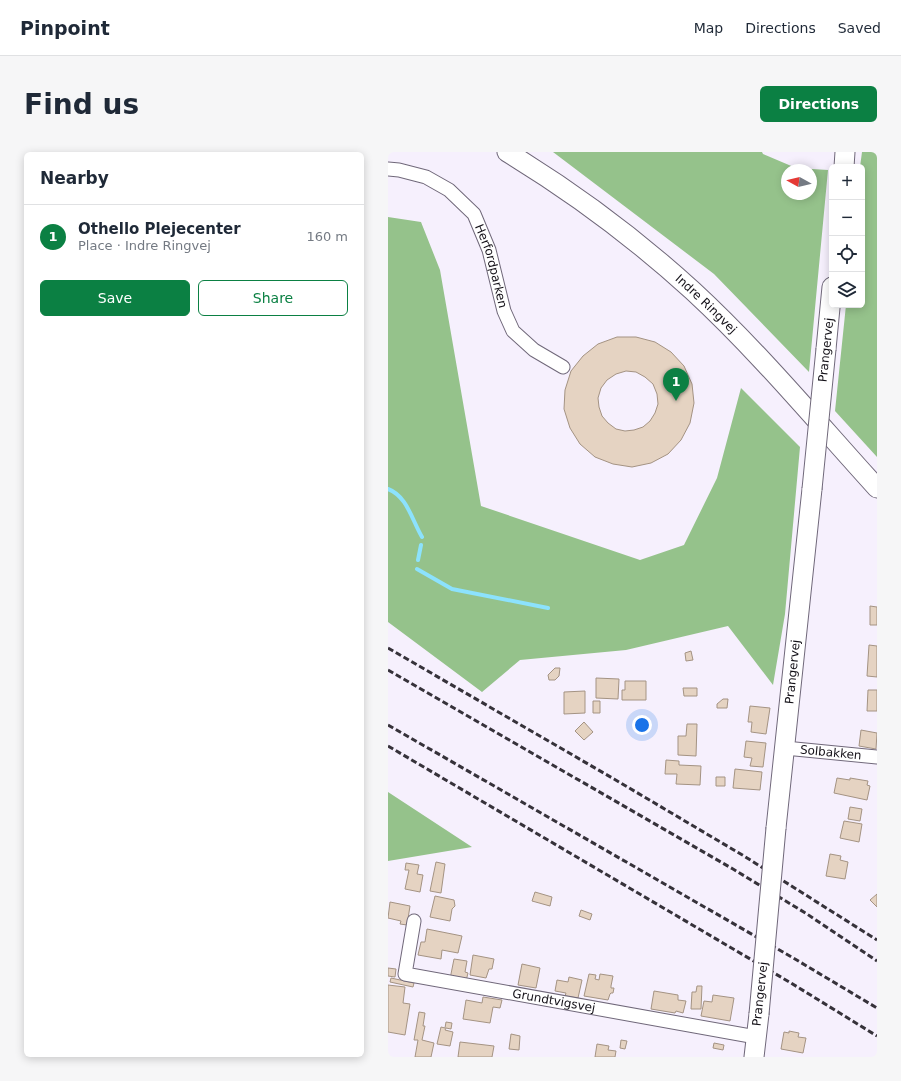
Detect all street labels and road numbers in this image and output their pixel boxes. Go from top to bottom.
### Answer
street label: Herfordparken [472,222,510,309]
street label: Indre Ringvej [673,272,740,336]
street label: Prangervej [816,317,836,383]
street label: Prangervej [782,639,803,705]
street label: Solbakken [799,743,862,762]
street label: Prangervej [750,961,770,1027]
street label: Grundtvigsvej [511,986,596,1015]

